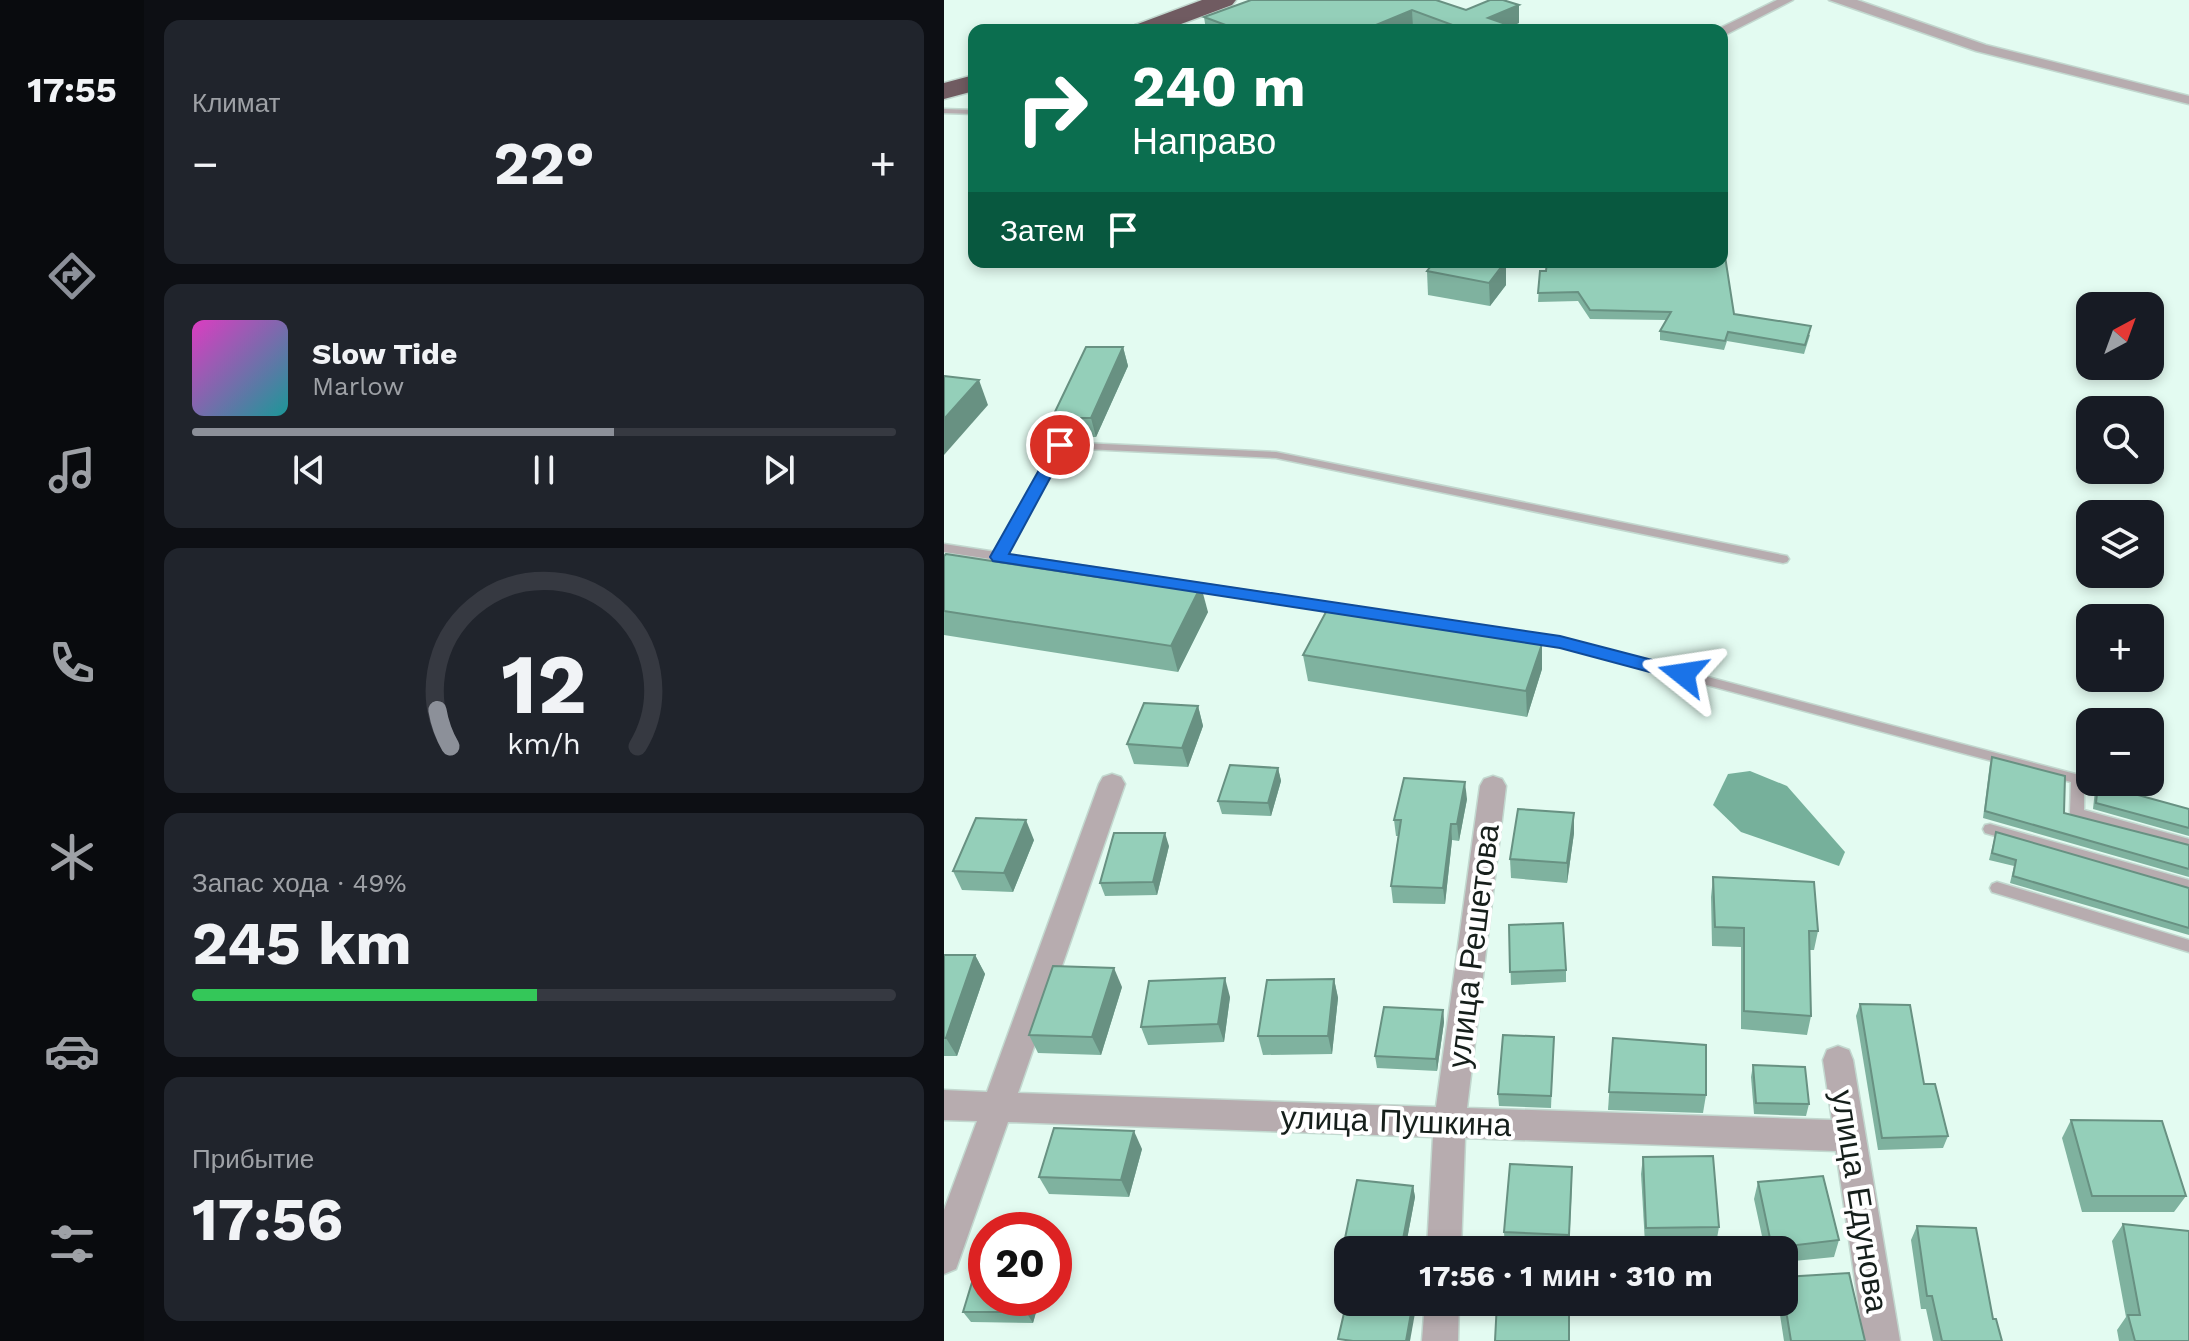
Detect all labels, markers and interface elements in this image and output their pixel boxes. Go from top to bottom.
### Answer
text: 240 m [1132,54,1306,120]
icon: right [1000,56,1104,160]
text: 17:55 [27,69,117,111]
text: Климат [192,88,281,118]
text: Направо [1132,121,1276,163]
text: 22° [493,128,595,199]
text: − [192,138,219,190]
text: + [869,138,896,190]
icon: arrive [1101,208,1145,252]
text: Затем [1000,213,1085,248]
icon: directions [44,248,100,304]
north arrow [2076,292,2164,380]
map controls [2076,292,2164,796]
text: Slow Tide [312,336,457,371]
text: Marlow [312,371,404,401]
button: search [2076,396,2164,484]
pin [1026,411,1094,479]
icon: arrive [1038,423,1082,467]
icon: music [44,442,100,498]
icon: previous [287,448,331,492]
icon: pause [522,448,566,492]
icon: next [757,448,801,492]
button: layers [2076,500,2164,588]
button: + [2076,604,2164,692]
position arrow [1641,632,1725,716]
icon: phone [44,635,100,691]
text: 12 [501,635,587,732]
button: − [2076,708,2164,796]
text: km/h [507,727,581,761]
street label: улица Решетова [1439,822,1507,1070]
icon: climate [44,829,100,885]
text: Запас хода · 49% [192,868,407,898]
text: 245 km [192,908,412,979]
icon: car [44,1023,100,1079]
street label: улица Едунова [1824,1087,1896,1315]
street label: улица Пушкина [1280,1098,1512,1144]
text: Прибытие [192,1144,314,1174]
text: 17:56 [192,1184,343,1255]
speed limit sign: 20 [968,1212,1072,1316]
icon: filters [44,1216,100,1272]
text: 17:56 · 1 мин · 310 m [1419,1258,1713,1293]

